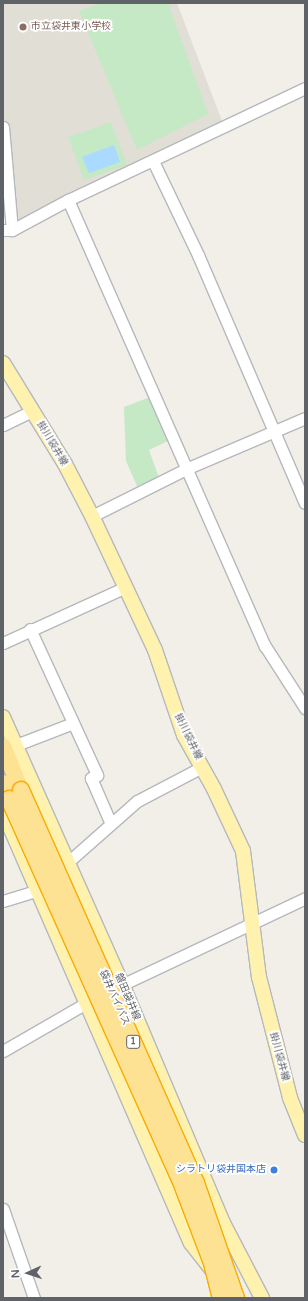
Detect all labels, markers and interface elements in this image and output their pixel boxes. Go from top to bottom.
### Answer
place label: 市立袋井東小学校 [31,21,111,33]
marker: 市立袋井東小学校 [18,22,28,32]
street label: 掛川袋井線 [34,419,70,469]
street label: 掛川袋井線 [172,712,204,762]
street label: 袋井バイパス [96,968,132,1028]
street label: 磐田袋井線 [112,972,142,1022]
street label: 掛川袋井線 [267,1031,291,1083]
road number: 1 [126,1035,140,1049]
place label: シラトリ袋井国本店 [176,1164,266,1176]
marker: シラトリ袋井国本店 [269,1165,279,1175]
north arrow [8,1253,48,1293]
text: N [9,1269,22,1278]

